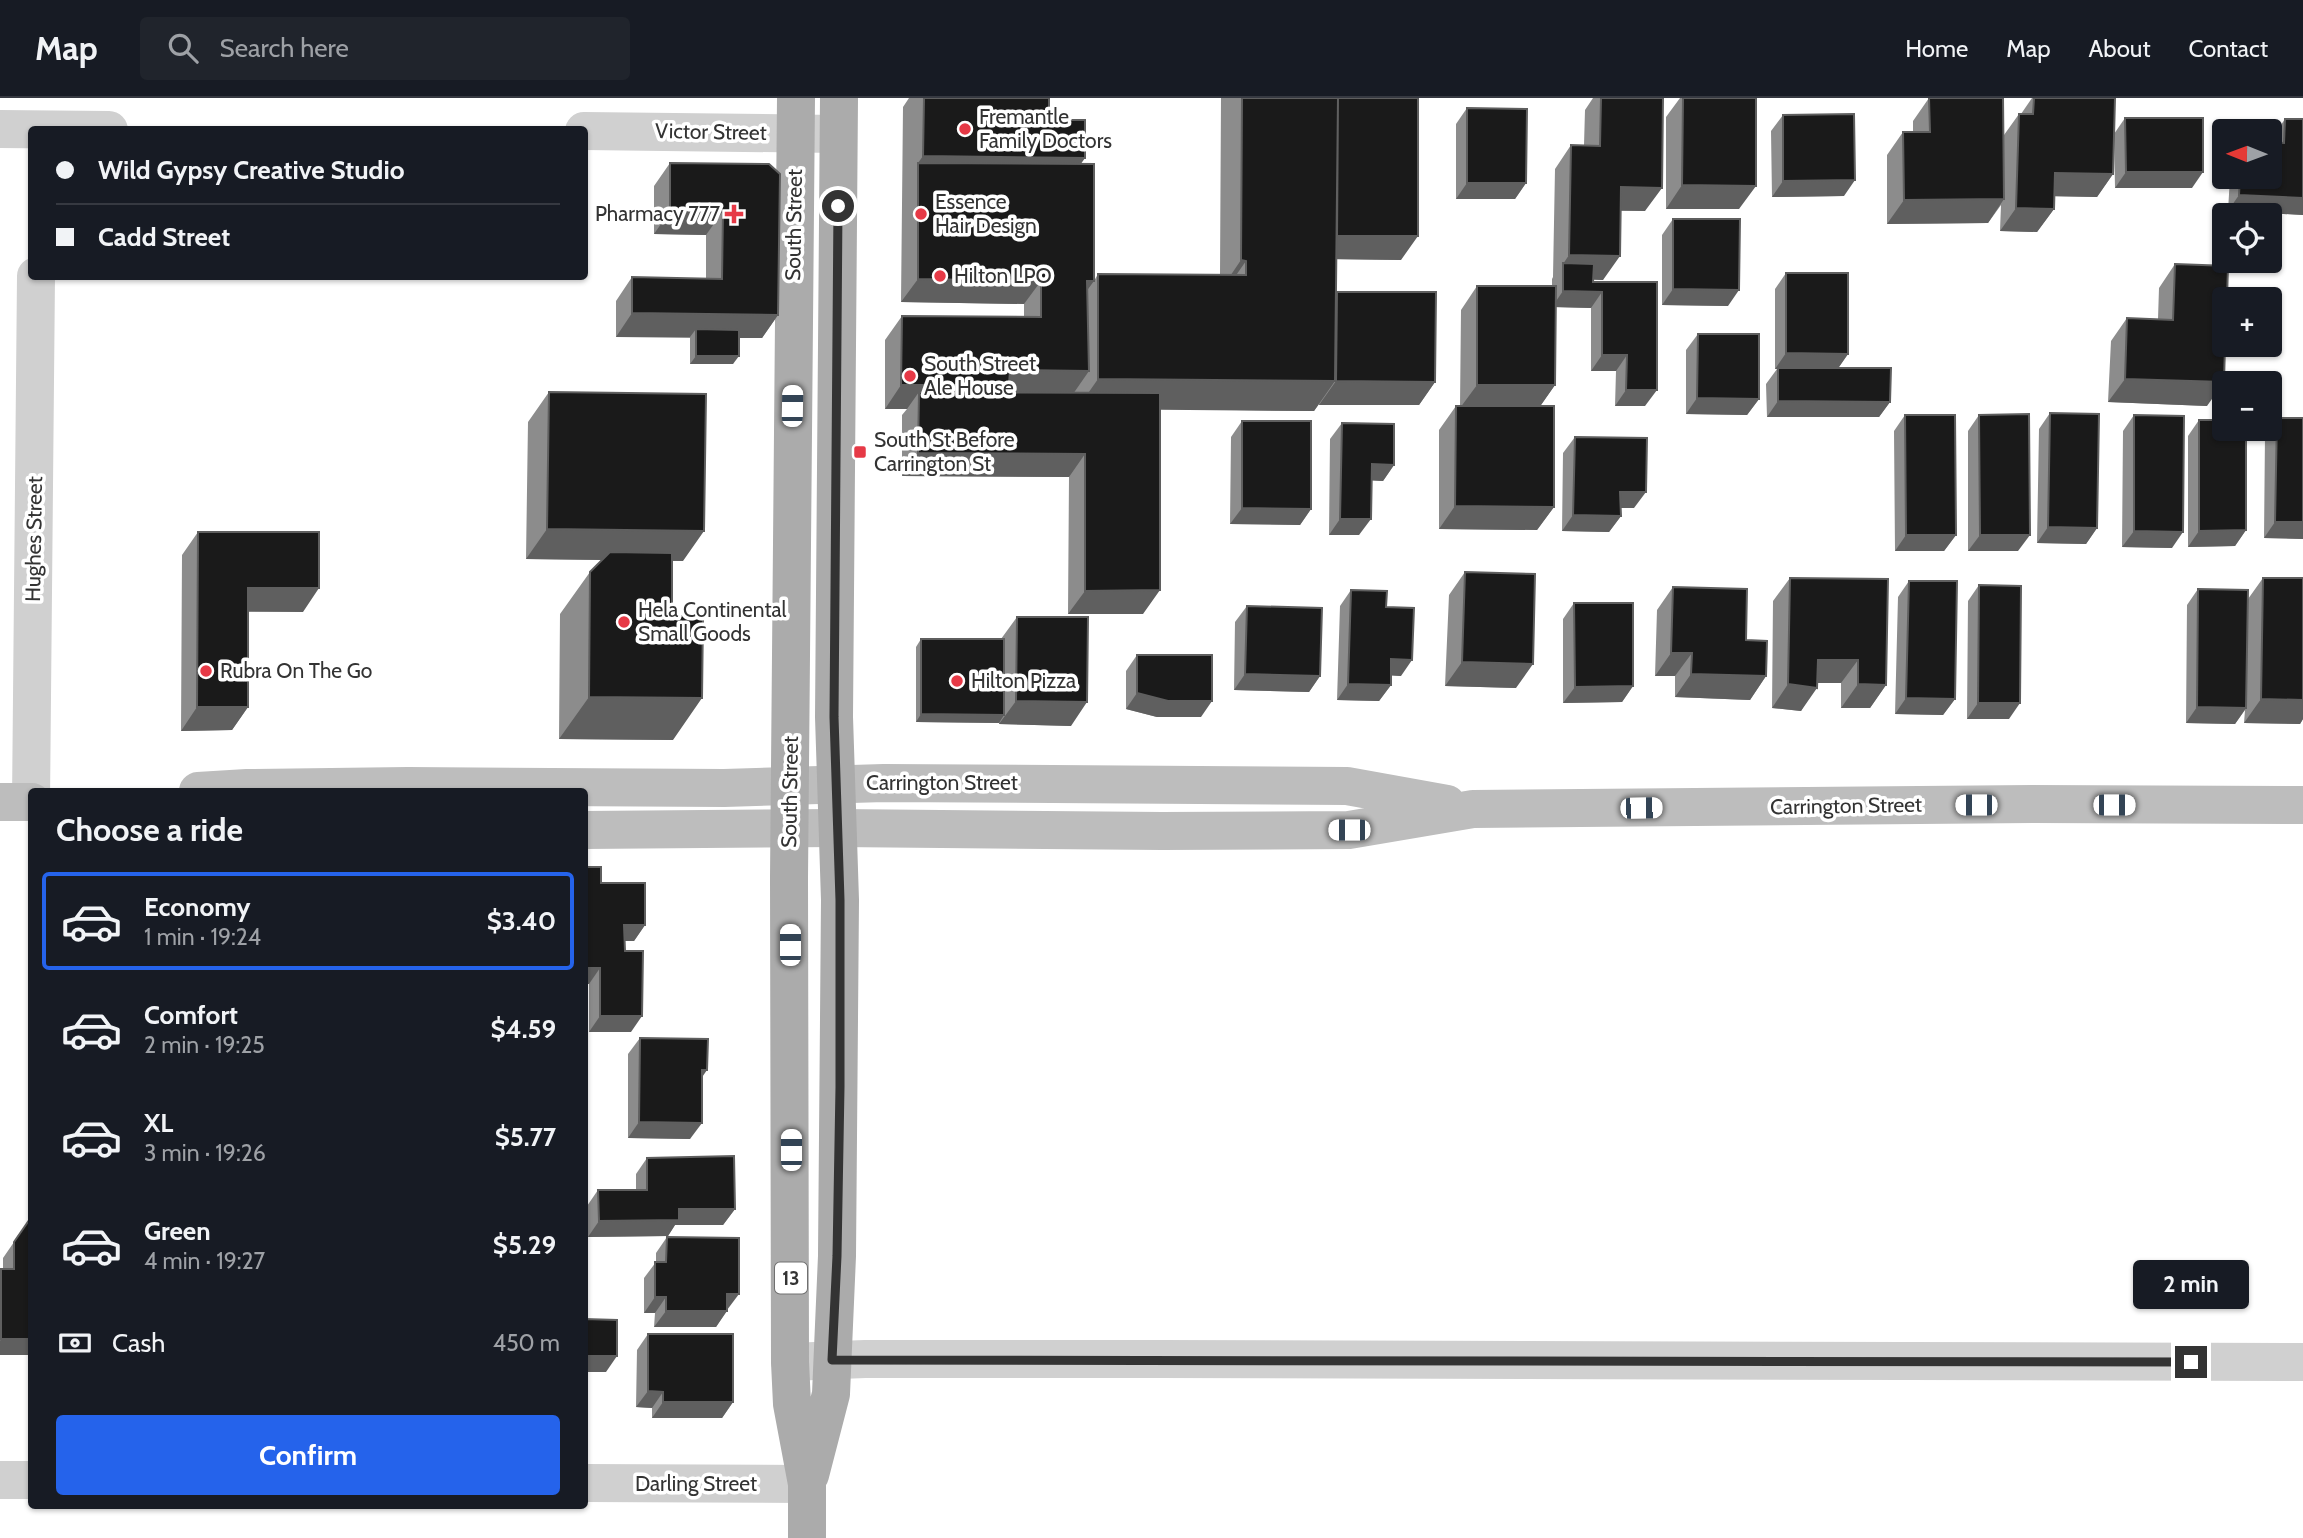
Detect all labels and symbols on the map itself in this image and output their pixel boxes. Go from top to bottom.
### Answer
place label: Fremantle Family Doctors [979,104,1112,153]
street label: Victor Street [655,118,767,145]
north arrow [2212,119,2282,189]
marker: Fremantle Family Doctors [957,121,973,137]
street label: South Street [780,169,807,281]
place label: Essence Hair Design [935,189,1037,238]
route start [822,190,854,222]
place label: Pharmacy 777 [595,201,720,226]
marker: Pharmacy 777 [726,206,742,222]
marker: Essence Hair Design [913,206,929,222]
place label: Hilton LPO [954,263,1052,288]
marker: Hilton LPO [932,268,948,284]
place label: South Street Ale House [924,351,1036,400]
marker: South Street Ale House [902,368,918,384]
car [782,385,803,427]
place label: South St Before Carrington St [874,427,1015,476]
marker: South St Before Carrington St [852,444,868,460]
street label: Hughes Street [20,476,47,602]
place label: Hela Continental Small Goods [638,597,787,646]
marker: Hela Continental Small Goods [616,614,632,630]
place label: Rubra On The Go [220,658,372,683]
marker: Rubra On The Go [198,663,214,679]
place label: Hilton Pizza [971,668,1076,693]
marker: Hilton Pizza [949,673,965,689]
street label: South Street [776,736,803,848]
street label: Carrington Street [866,770,1018,795]
street label: Carrington Street [1770,792,1922,819]
car [1956,795,1998,816]
car [2094,795,2136,816]
car [1620,797,1663,819]
car [1329,820,1371,841]
car [780,924,801,966]
car [781,1129,802,1171]
callout: 2 min [2133,1260,2249,1310]
road number: 13 [775,1262,807,1294]
route end [2175,1346,2207,1378]
street label: Darling Street [635,1471,757,1496]

